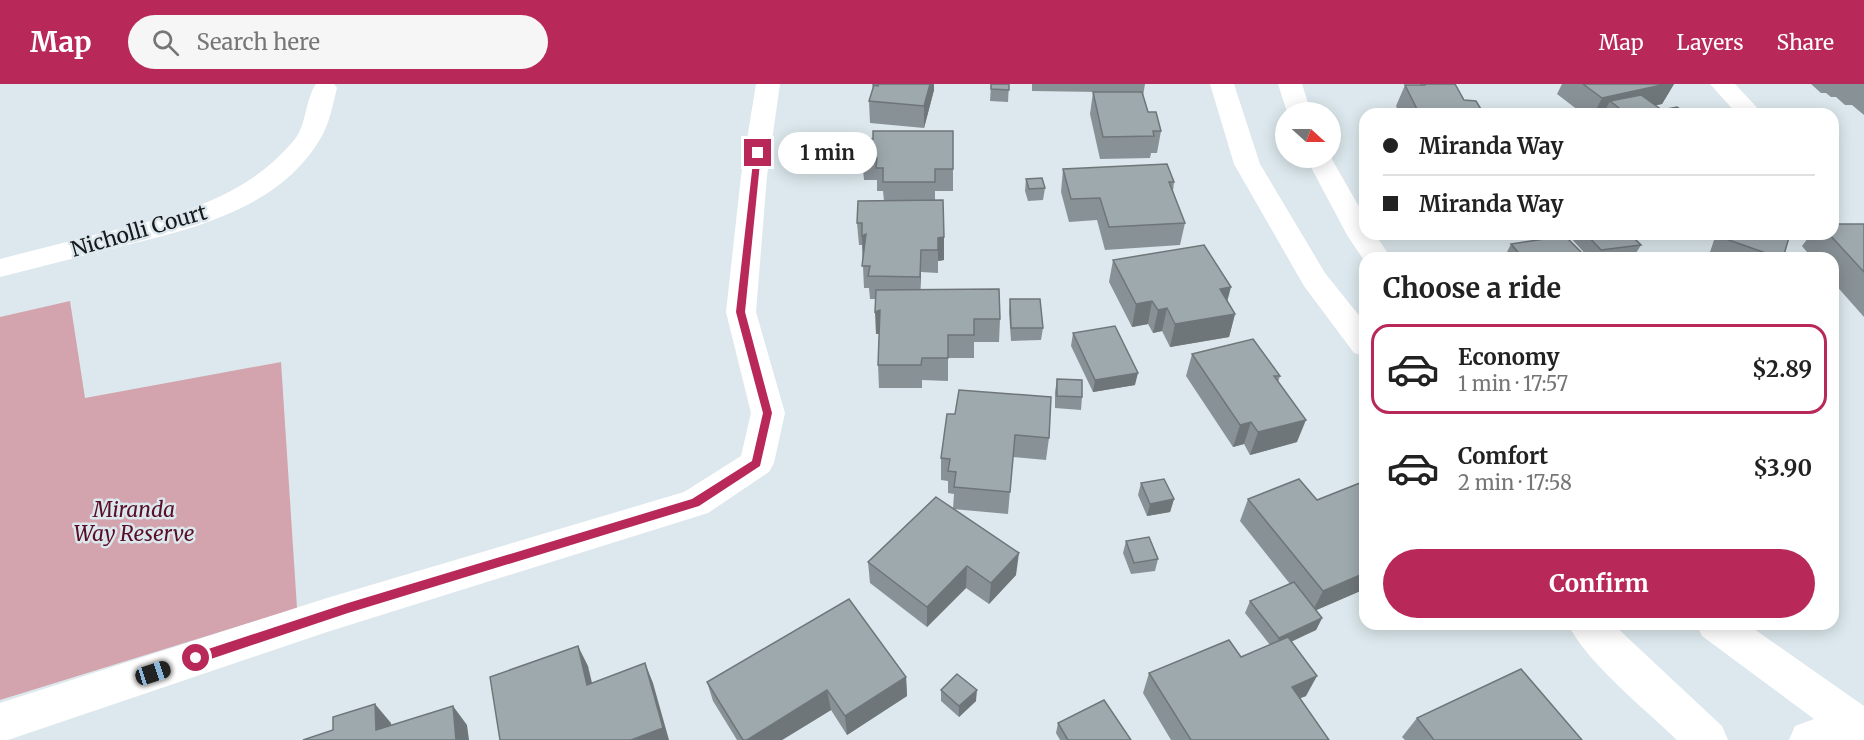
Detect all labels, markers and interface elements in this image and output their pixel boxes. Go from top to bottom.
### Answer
search box [128,15,548,69]
text: Map [30,24,92,60]
icon: search [149,26,182,59]
text: Search here [197,28,320,56]
text: Map [1599,29,1644,56]
text: Layers [1677,29,1744,56]
text: Share [1777,29,1834,56]
north arrow [1275,102,1341,168]
map controls [1275,102,1341,168]
callout: 1 min [779,132,878,174]
text: Miranda Way [1419,132,1564,160]
route end [744,139,771,166]
text: 1 min [800,140,855,165]
text: Miranda Way [1419,190,1564,218]
street label: Nicholli Court [68,198,210,263]
text: Choose a ride [1383,271,1561,305]
icon: car [1386,342,1440,396]
text: Economy [1458,343,1559,371]
text: $2.89 [1752,355,1812,383]
text: 1 min · 17:57 [1458,371,1568,396]
icon: car [1386,441,1440,495]
text: Comfort [1458,442,1548,470]
text: $3.90 [1753,454,1812,482]
text: 2 min · 17:58 [1458,470,1572,495]
park label: Miranda Way Reserve [74,496,194,547]
button: Confirm [1383,549,1815,618]
route start [182,644,209,671]
car [133,659,173,687]

